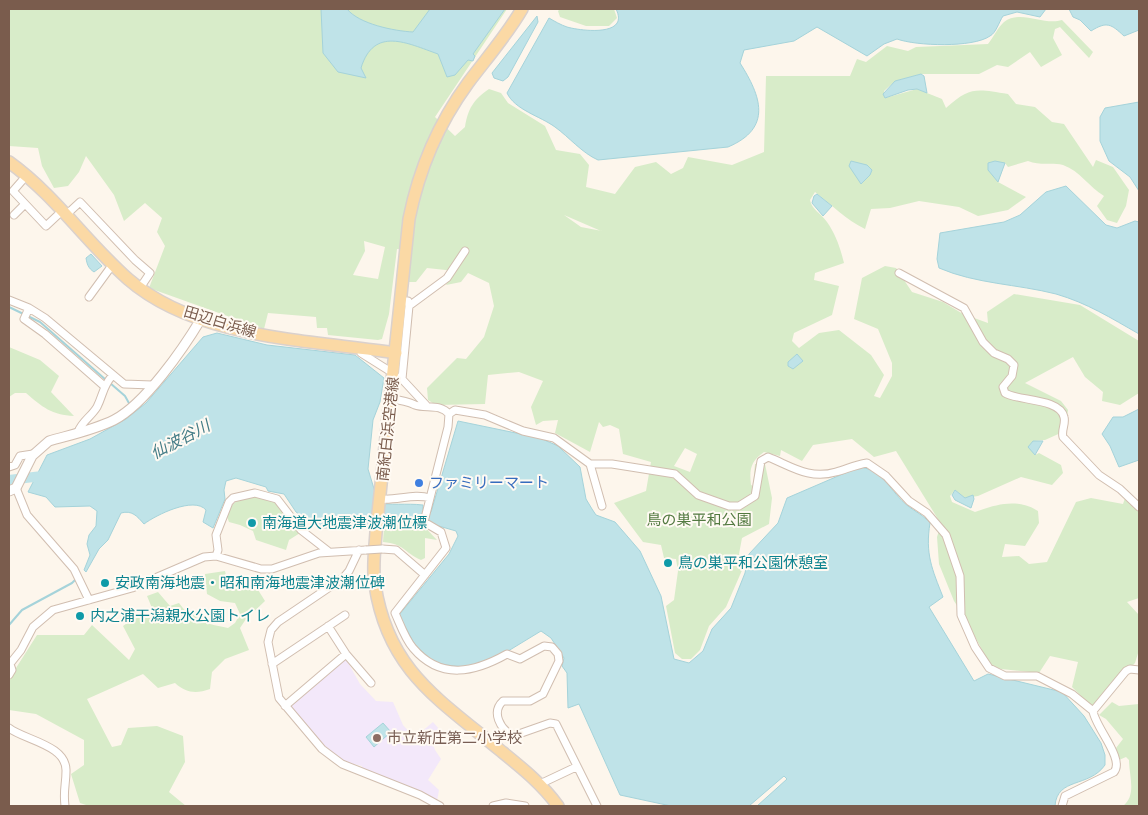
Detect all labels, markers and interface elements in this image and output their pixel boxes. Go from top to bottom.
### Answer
street label: 田辺白浜線 [182,301,259,341]
street label: 南紀白浜空港線 [373,376,401,482]
water label: 仙波谷川 [147,414,215,463]
place label: ファミリーマート [429,473,549,491]
marker: ファミリーマート [413,477,425,489]
park label: 鳥の巣平和公園 [646,510,752,528]
place label: 南海道大地震津波潮位標 [262,513,427,531]
marker: 南海道大地震津波潮位標 [246,517,258,529]
place label: 鳥の巣平和公園休憩室 [678,553,828,571]
marker: 鳥の巣平和公園休憩室 [662,557,674,569]
place label: 安政南海地震・昭和南海地震津波潮位碑 [115,573,385,591]
marker: 安政南海地震・昭和南海地震津波潮位碑 [99,577,111,589]
place label: 内之浦干潟親水公園トイレ [90,606,270,624]
marker: 内之浦干潟親水公園トイレ [74,610,86,622]
place label: 市立新庄第二小学校 [387,728,522,746]
marker: 市立新庄第二小学校 [371,732,383,744]

